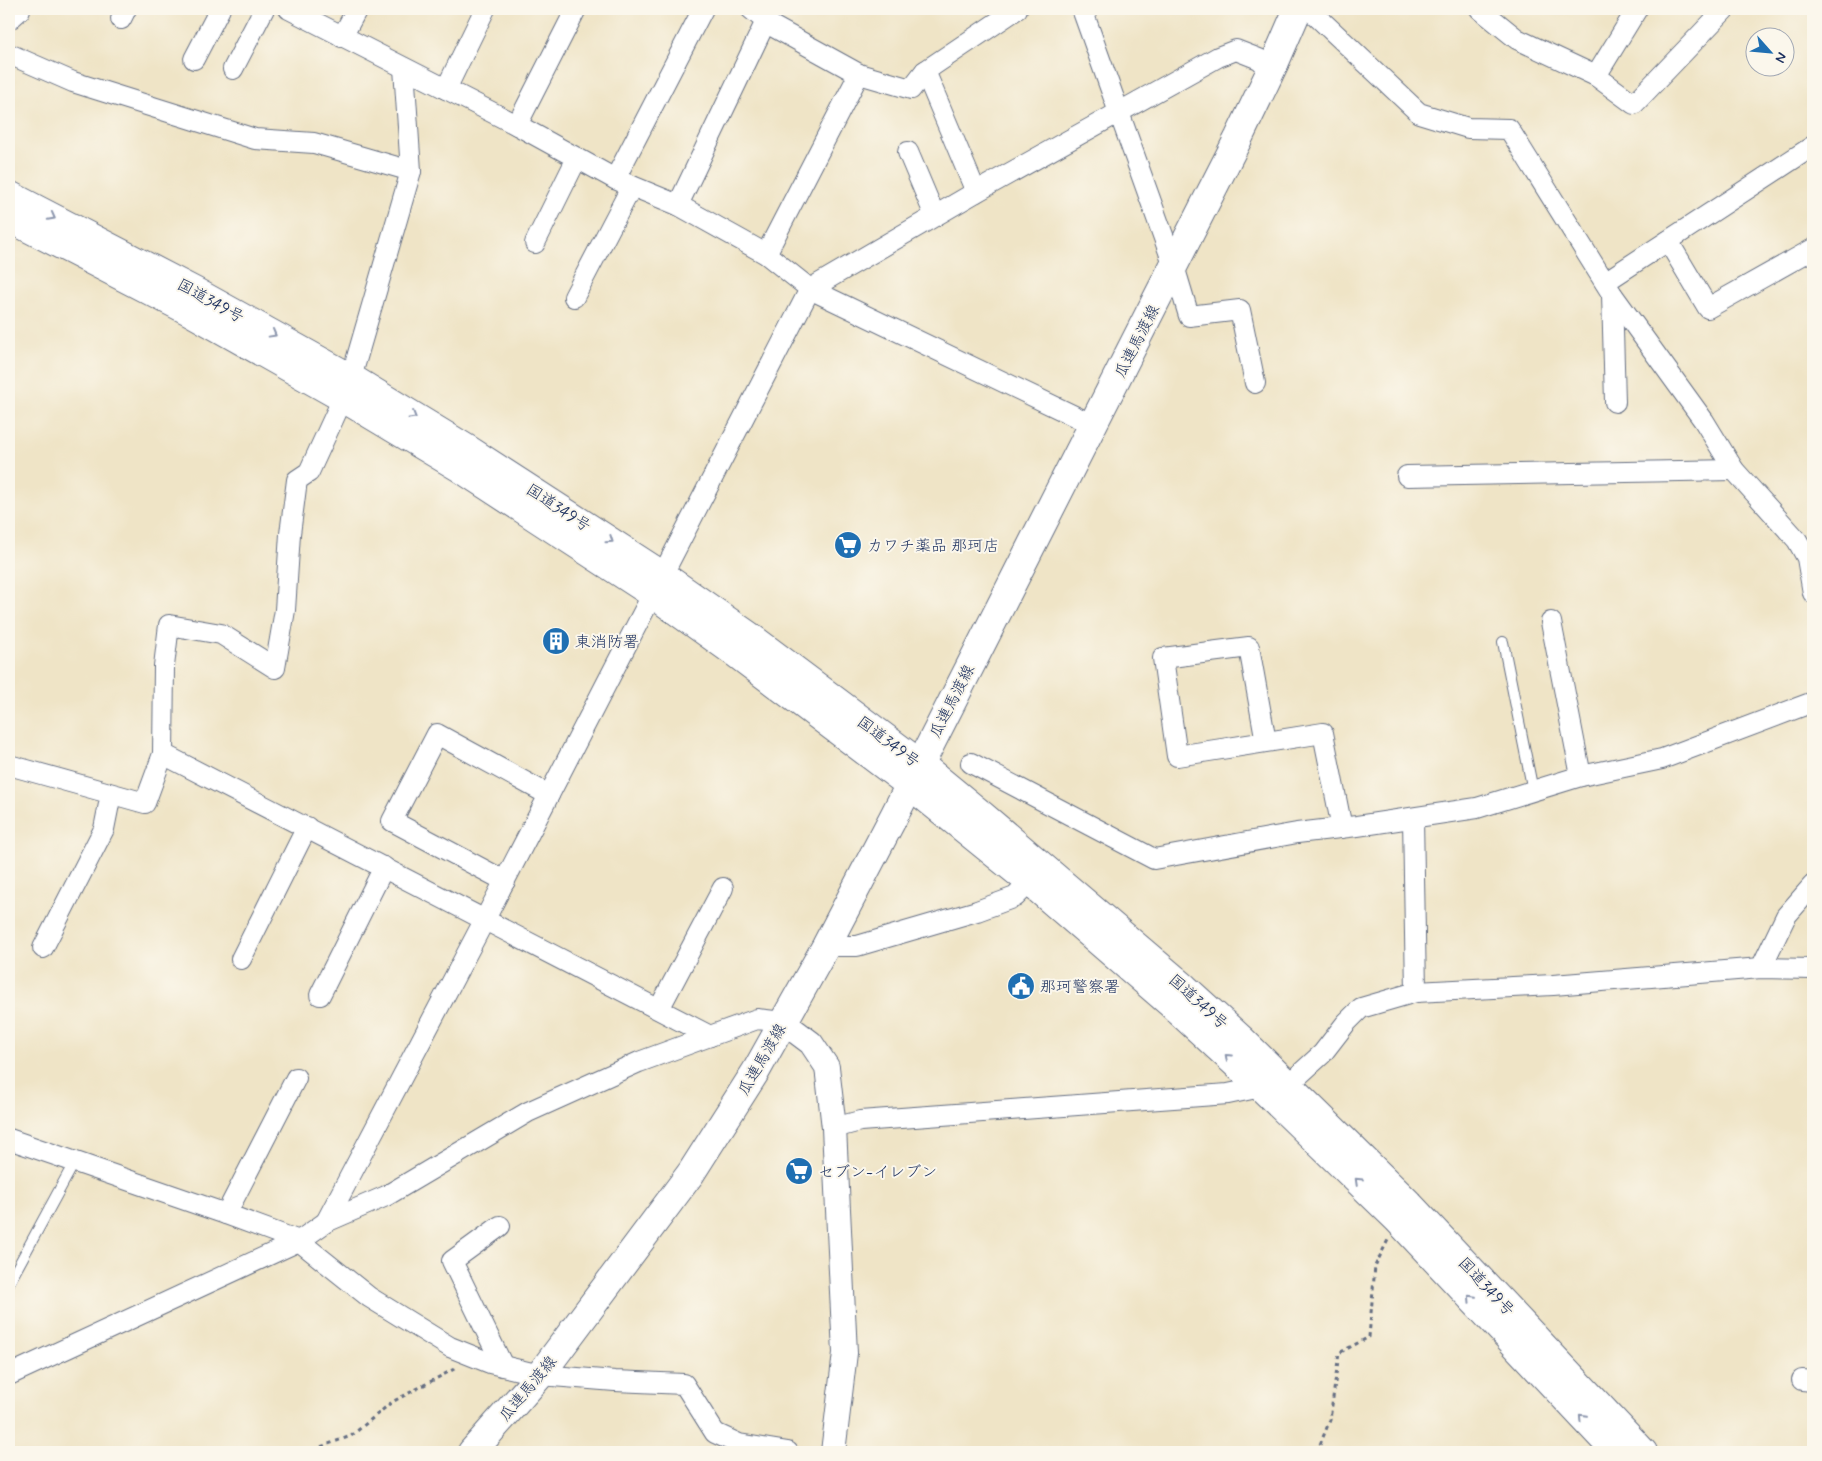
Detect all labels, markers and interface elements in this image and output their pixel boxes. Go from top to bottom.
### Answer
north arrow [1744,28,1794,78]
text: N [1771,49,1791,66]
one-way arrow [47,211,56,221]
street label: 国道349号 [173,274,247,328]
street label: 瓜連馬渡線 [1110,301,1165,382]
one-way arrow [267,328,276,338]
one-way arrow [408,409,417,419]
street label: 国道349号 [522,479,595,537]
supermarket icon: カワチ薬品 那珂店 [833,530,863,560]
one-way arrow [604,534,614,543]
place label: カワチ薬品 那珂店 [867,536,999,557]
building icon: 東消防署 [541,626,571,656]
place label: 東消防署 [575,632,639,653]
street label: 瓜連馬渡線 [925,661,980,742]
street label: 国道349号 [852,712,924,773]
street label: 国道349号 [1164,970,1232,1034]
public building icon: 那珂警察署 [1006,971,1036,1001]
place label: 那珂警察署 [1040,977,1120,998]
street label: 瓜連馬渡線 [733,1020,791,1100]
one-way arrow [1225,1054,1234,1063]
supermarket icon: セブン-イレブン [784,1156,814,1186]
place label: セブン-イレブン [818,1162,937,1183]
one-way arrow [1355,1178,1364,1187]
street label: 国道349号 [1453,1253,1519,1321]
one-way arrow [1468,1295,1477,1304]
street label: 瓜連馬渡線 [494,1352,562,1426]
one-way arrow [1579,1413,1588,1422]

